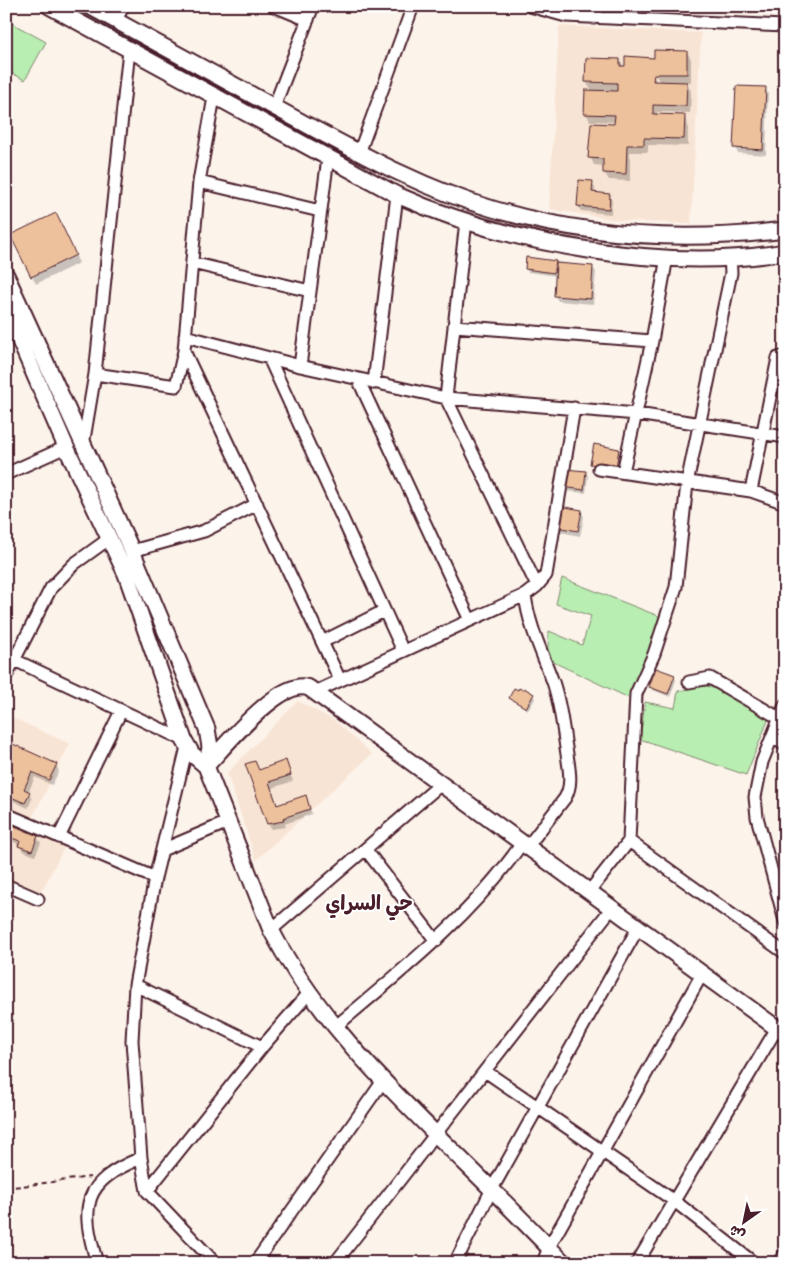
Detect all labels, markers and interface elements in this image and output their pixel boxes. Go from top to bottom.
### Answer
district label: حي السراي [325,891,413,921]
north arrow [718,1196,768,1246]
text: ش [726,1221,748,1244]

